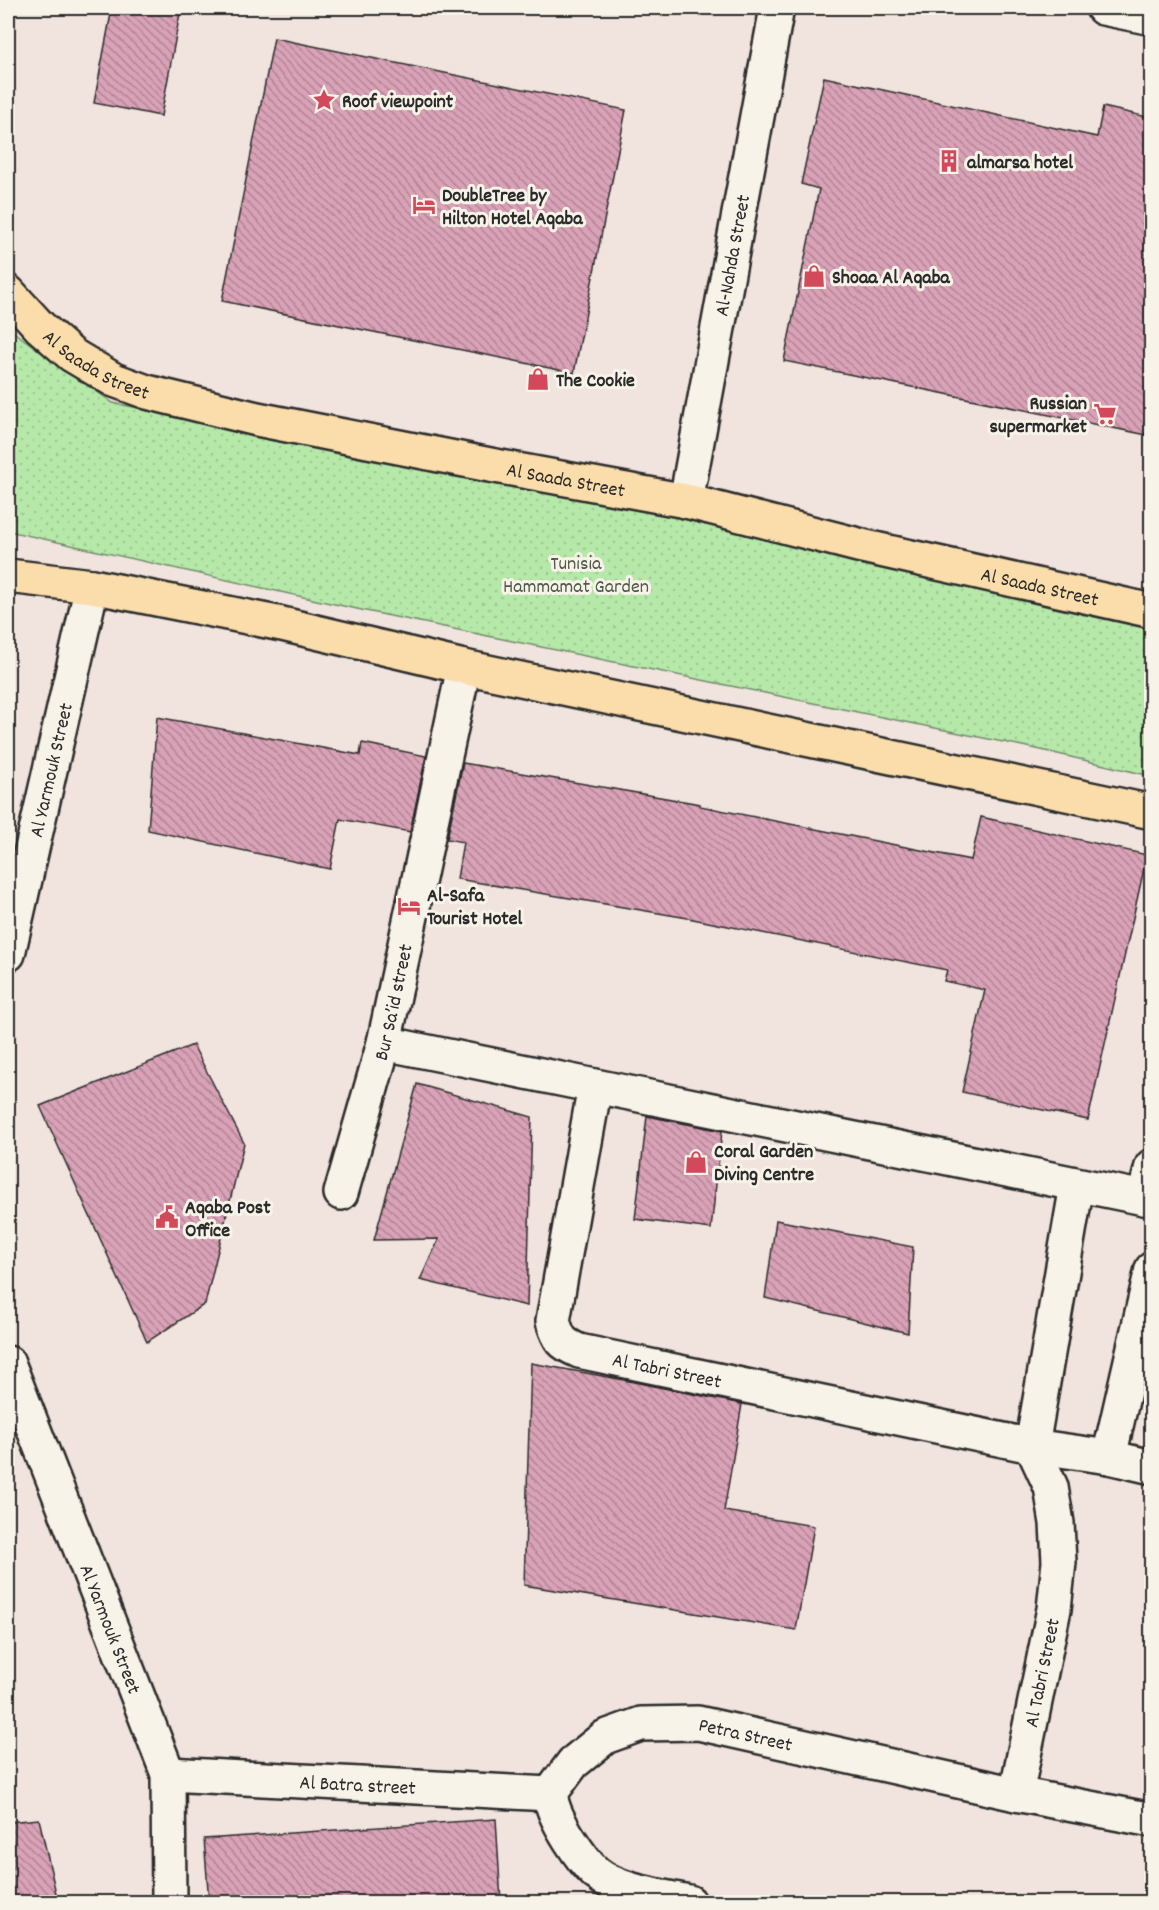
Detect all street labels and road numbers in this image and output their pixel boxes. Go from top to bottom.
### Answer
street label: Al-Nahda Street [709,193,759,319]
street label: Al Saada Street [35,324,153,409]
street label: Al Saada Street [504,457,627,507]
street label: Al Saada Street [978,562,1101,616]
street label: Al Yarmouk Street [24,700,82,840]
street label: Bur Sa’id street [369,942,422,1064]
street label: Al Tabri Street [610,1347,724,1397]
street label: Al Yarmouk Street [71,1561,147,1699]
street label: Al Tabri Street [1019,1616,1069,1730]
street label: Petra Street [695,1713,795,1761]
street label: Al Batra street [299,1770,416,1804]

